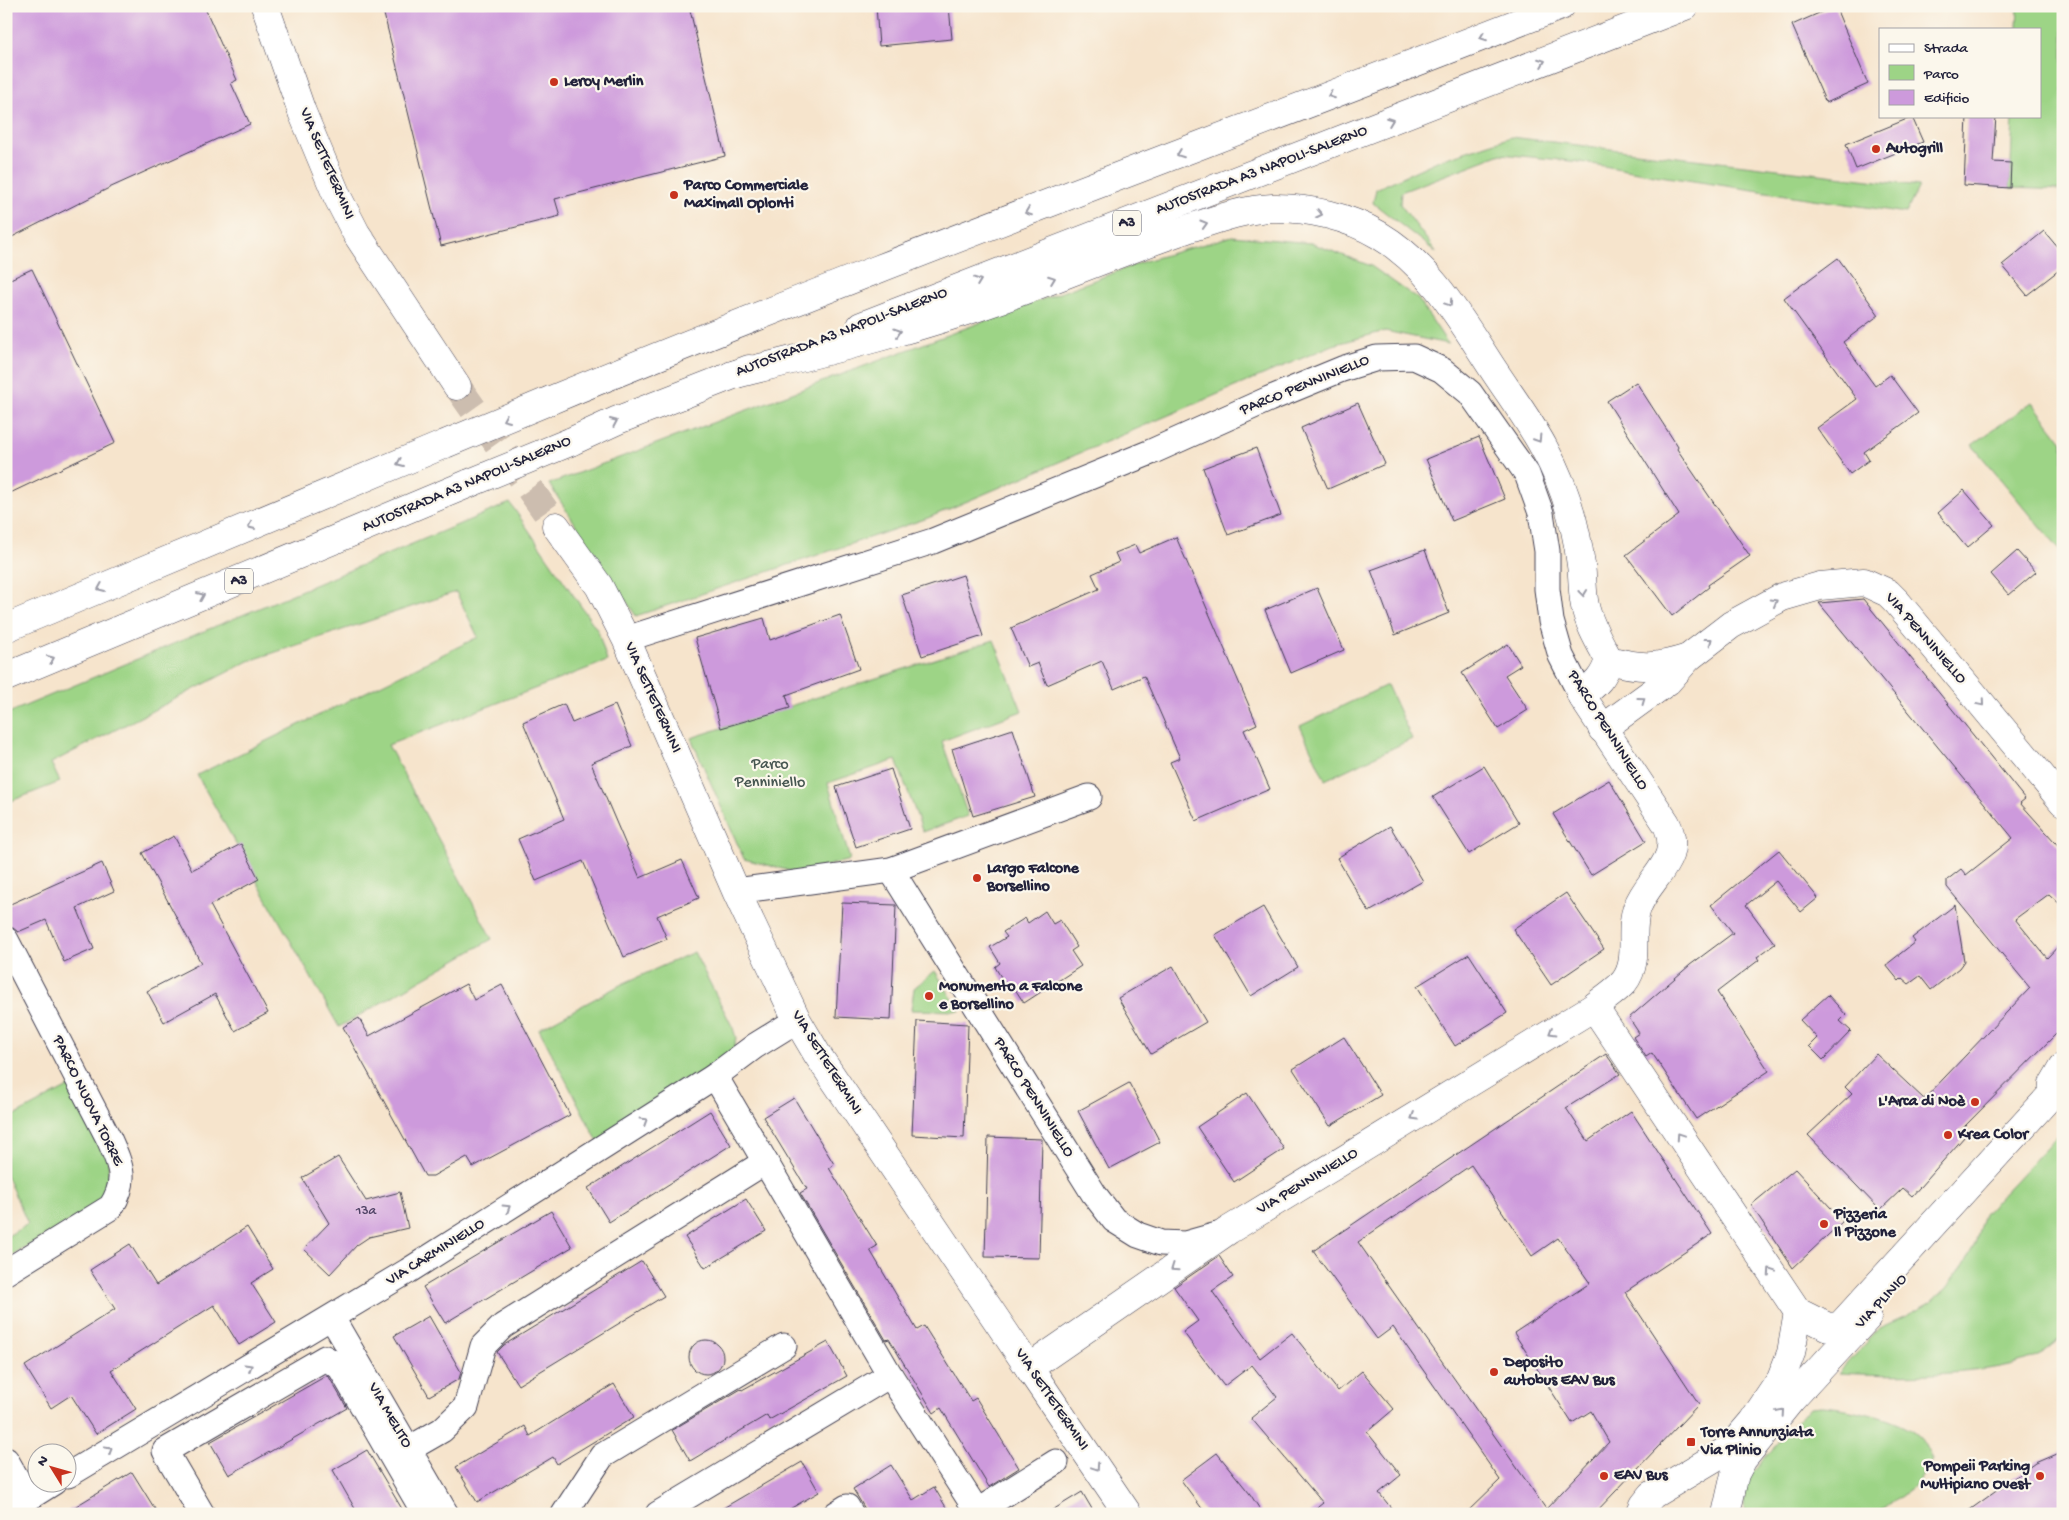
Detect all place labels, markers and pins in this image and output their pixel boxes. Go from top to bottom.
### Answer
place label: Leroy Merlin [564,73,644,92]
marker: Leroy Merlin [548,76,560,88]
place label: Autogrill [1885,140,1944,159]
marker: Autogrill [1870,143,1882,155]
place label: Parco Commerciale Maximall Oplonti [683,177,809,214]
marker: Parco Commerciale Maximall Oplonti [668,189,680,201]
place label: Largo Falcone Borsellino [986,860,1080,897]
marker: Largo Falcone Borsellino [971,872,983,884]
place label: Monumento a Falcone e Borsellino [938,978,1083,1015]
marker: Monumento a Falcone e Borsellino [923,990,935,1002]
place label: L'Arca di Noè [1878,1093,1966,1112]
marker: L'Arca di Noè [1969,1096,1981,1108]
place label: Krea Color [1957,1126,2030,1145]
marker: Krea Color [1942,1129,1954,1141]
place label: Pizzeria Il Pizzone [1833,1206,1896,1243]
marker: Pizzeria Il Pizzone [1818,1218,1830,1230]
place label: Deposito autobus EAV Bus [1502,1354,1616,1391]
marker: Deposito autobus EAV Bus [1488,1366,1500,1378]
place label: Torre Annunziata Via Plinio [1699,1424,1815,1461]
marker: Torre Annunziata Via Plinio [1685,1436,1697,1448]
place label: Pompeii Parking Multipiano Ovest [1921,1458,2031,1495]
place label: EAV Bus [1614,1467,1669,1486]
marker: EAV Bus [1598,1470,1610,1482]
marker: Pompeii Parking Multipiano Ovest [2034,1470,2046,1482]

